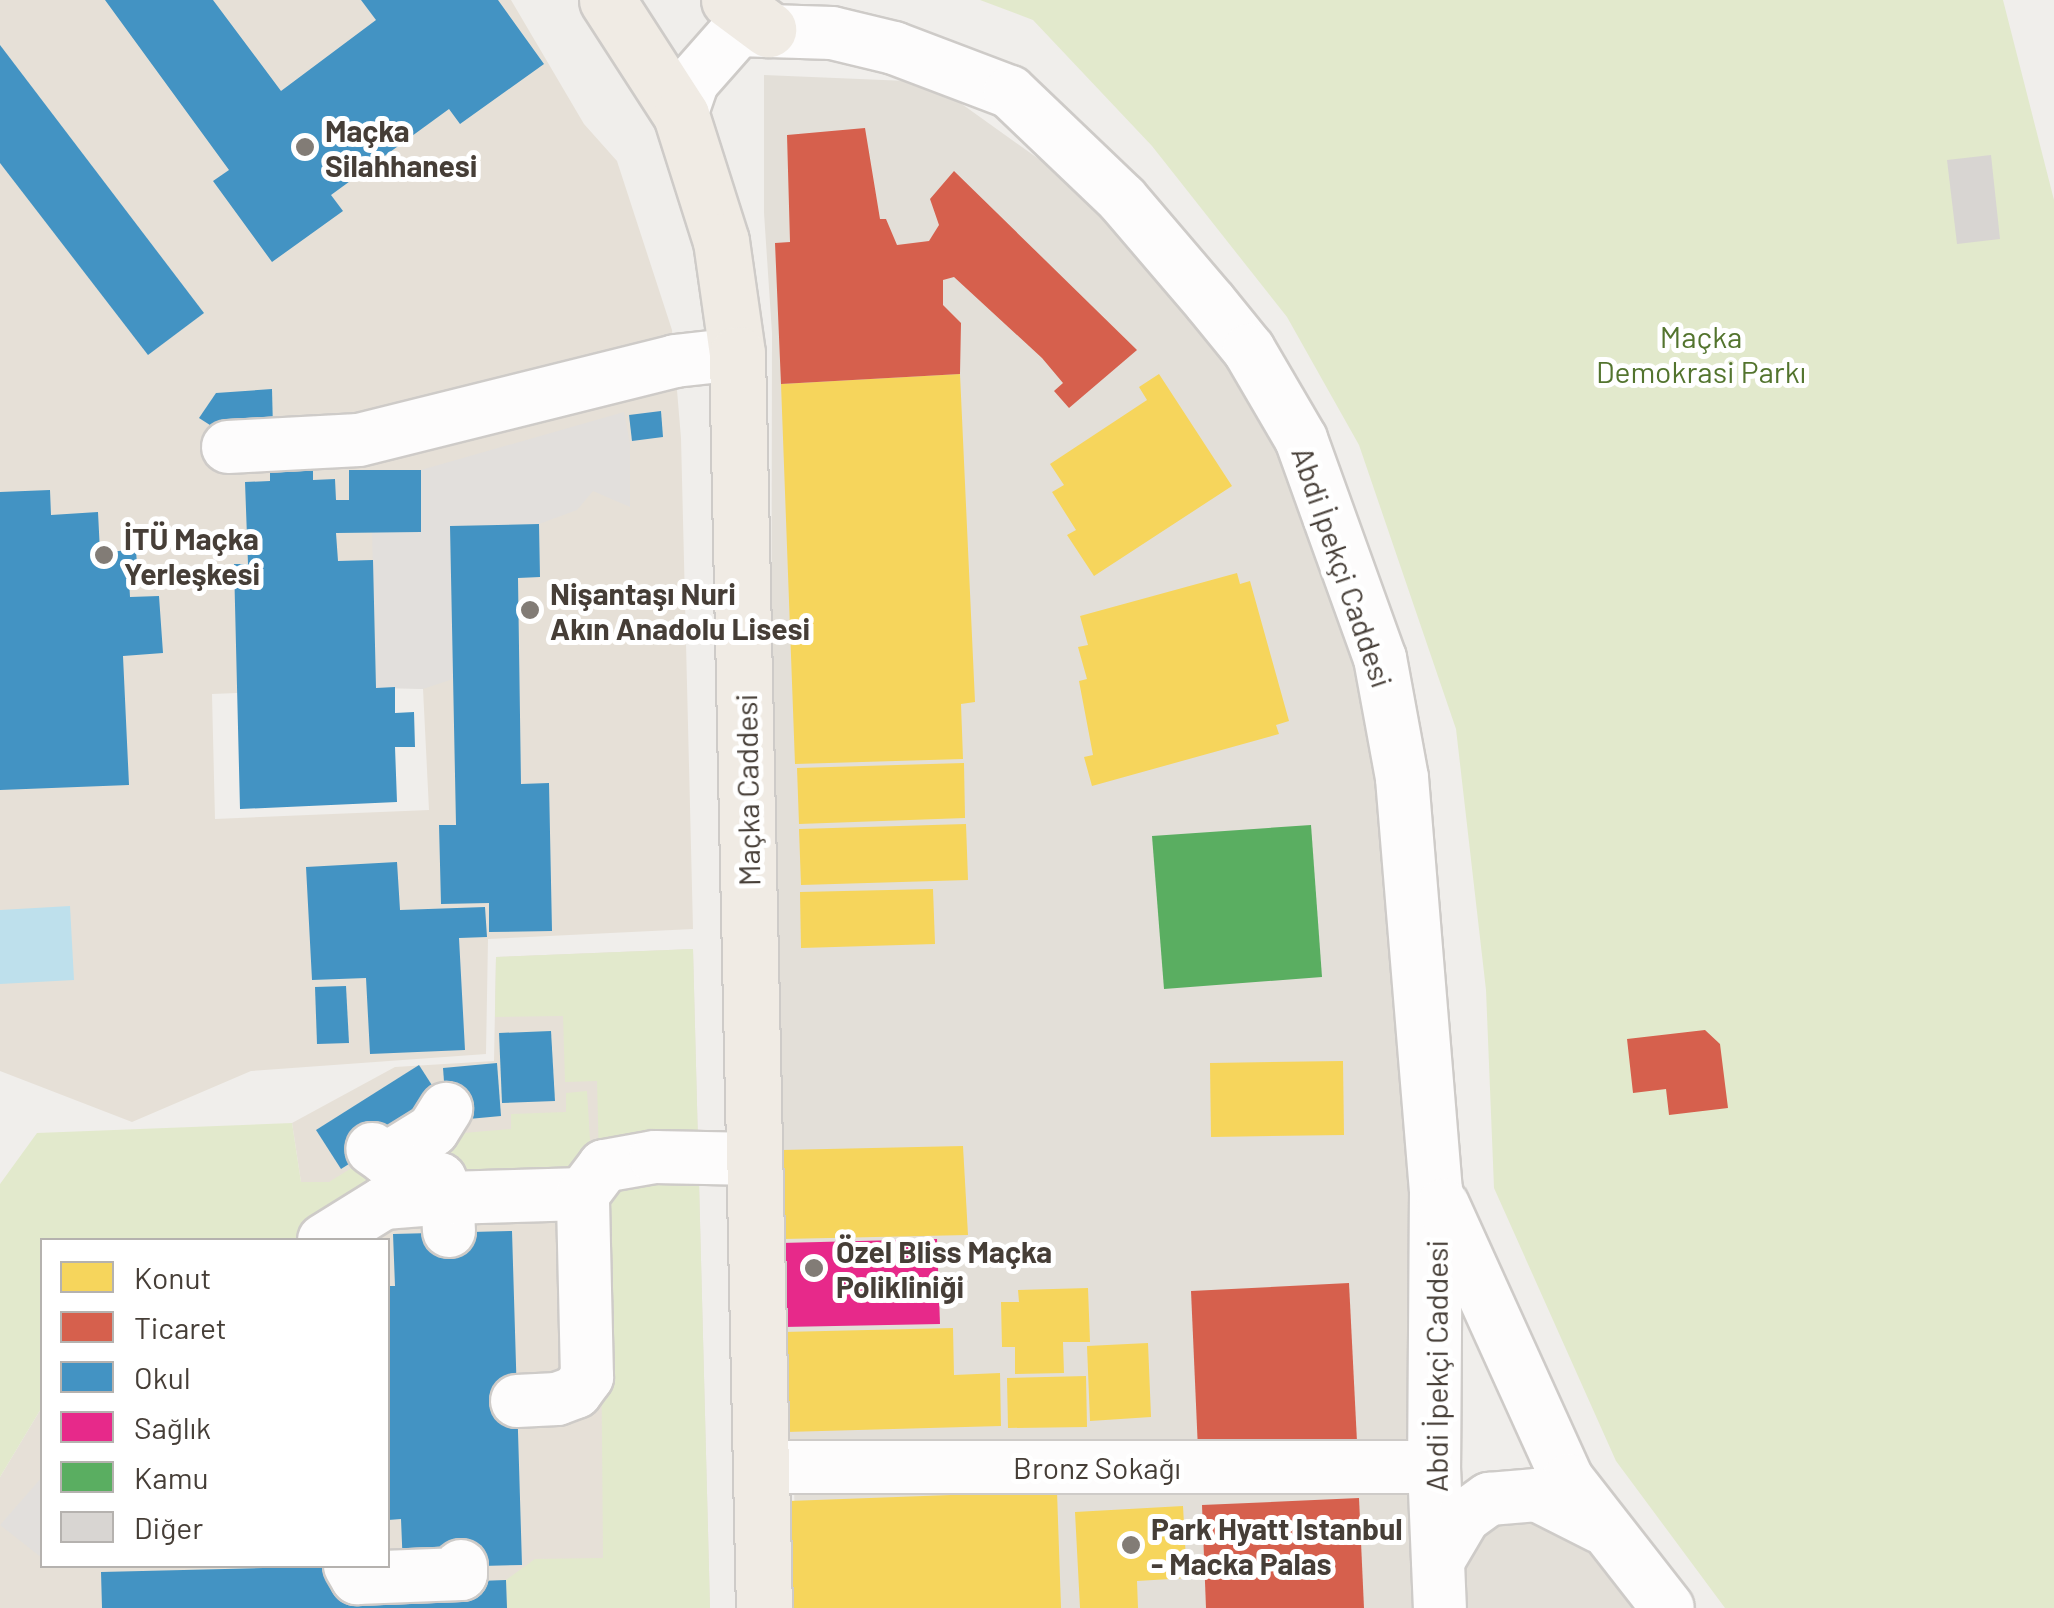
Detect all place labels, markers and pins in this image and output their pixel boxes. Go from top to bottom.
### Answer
place label: Maçka Silahhanesi [325,112,477,182]
marker: Maçka Silahhanesi [294,136,316,158]
place label: İTÜ Maçka Yerleşkesi [124,520,260,590]
marker: İTÜ Maçka Yerleşkesi [93,544,115,566]
place label: Nişantaşı Nuri Akın Anadolu Lisesi [550,575,810,646]
marker: Nişantaşı Nuri Akın Anadolu Lisesi [519,599,541,621]
place label: Özel Bliss Maçka Polikliniği [836,1233,1052,1304]
marker: Özel Bliss Maçka Polikliniği [801,1255,827,1281]
place label: Park Hyatt Istanbul - Macka Palas [1151,1510,1403,1580]
marker: Park Hyatt Istanbul - Macka Palas [1120,1534,1142,1556]

